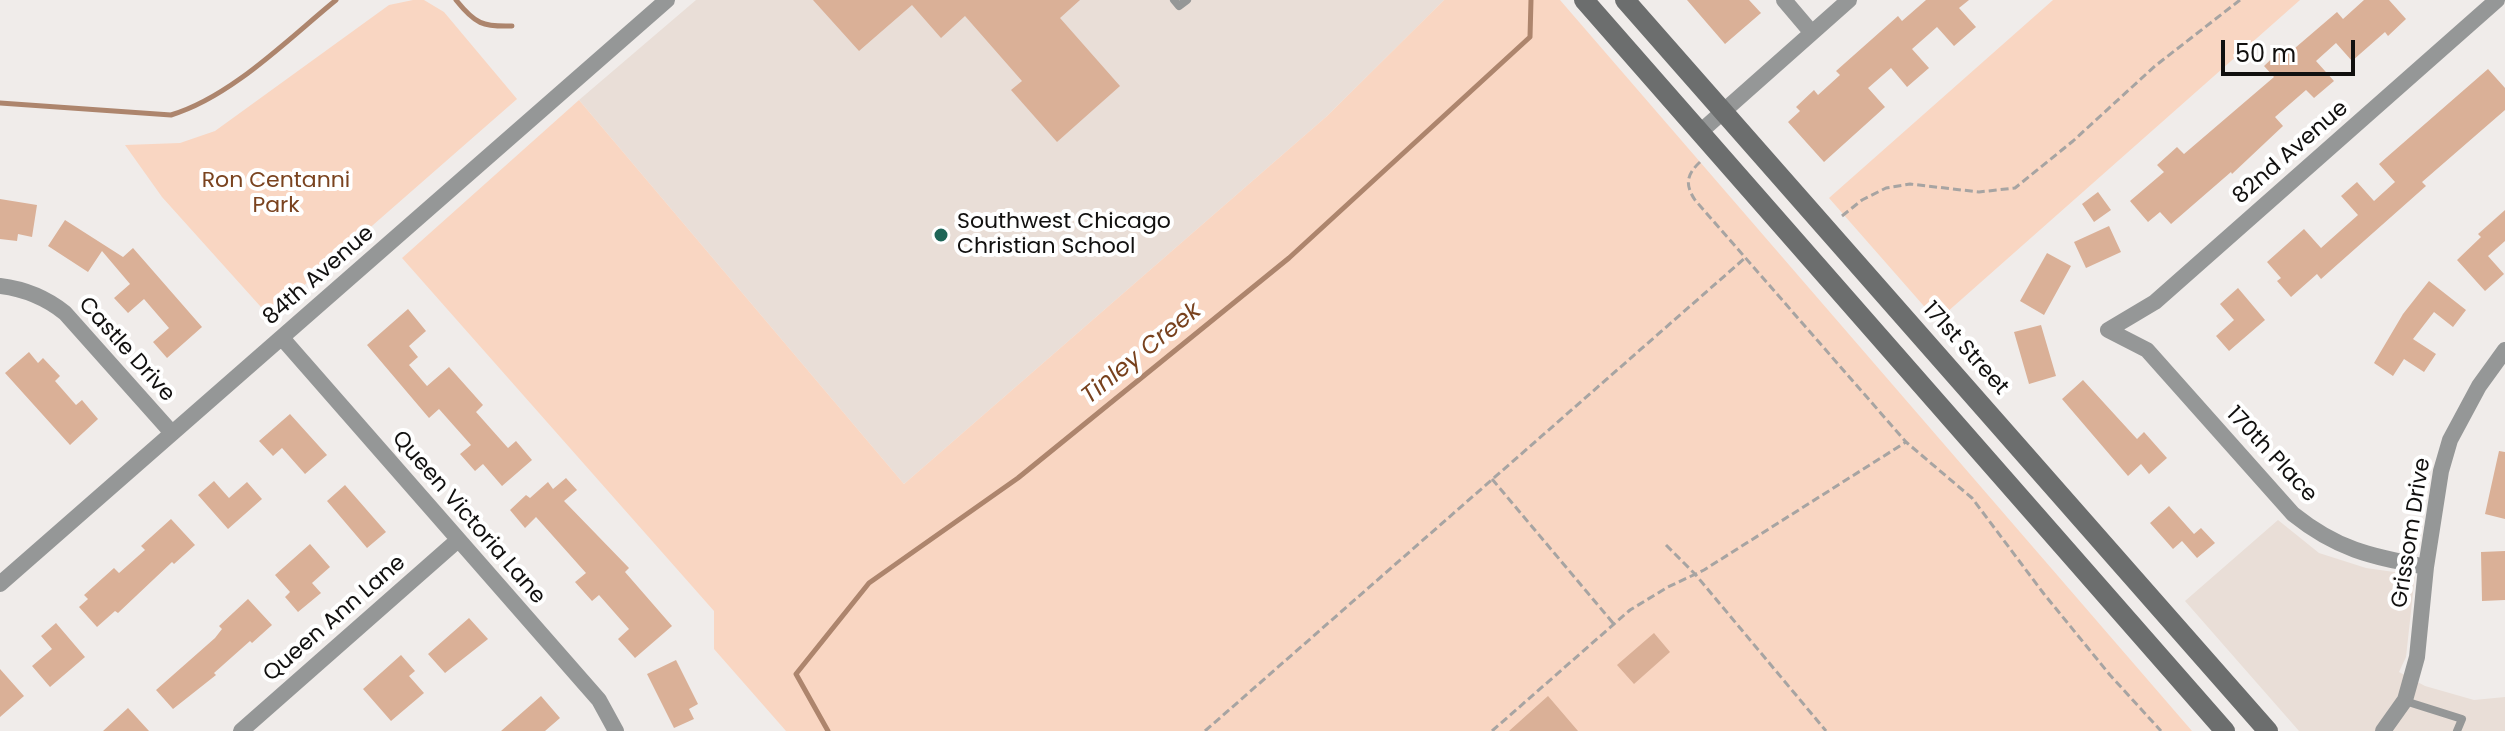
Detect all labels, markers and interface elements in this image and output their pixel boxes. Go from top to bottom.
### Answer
scale bar [2225,24,2359,74]
text: 50 m [2235,37,2296,70]
street label: 82nd Avenue [2228,96,2354,210]
park label: Ron Centanni Park [202,168,350,220]
place label: Southwest Chicago Christian School [957,209,1171,260]
street label: 84th Avenue [258,221,380,331]
marker: Southwest Chicago Christian School [932,226,950,244]
street label: Castle Drive [72,292,180,408]
water label: Tinley Creek [1076,297,1208,411]
street label: 171st Street [1916,297,2014,401]
street label: 170th Place [2220,402,2322,508]
street label: Queen Victoria Lane [386,426,550,610]
street label: Grissom Drive [2387,456,2437,610]
street label: Queen Ann Lane [259,550,411,688]

